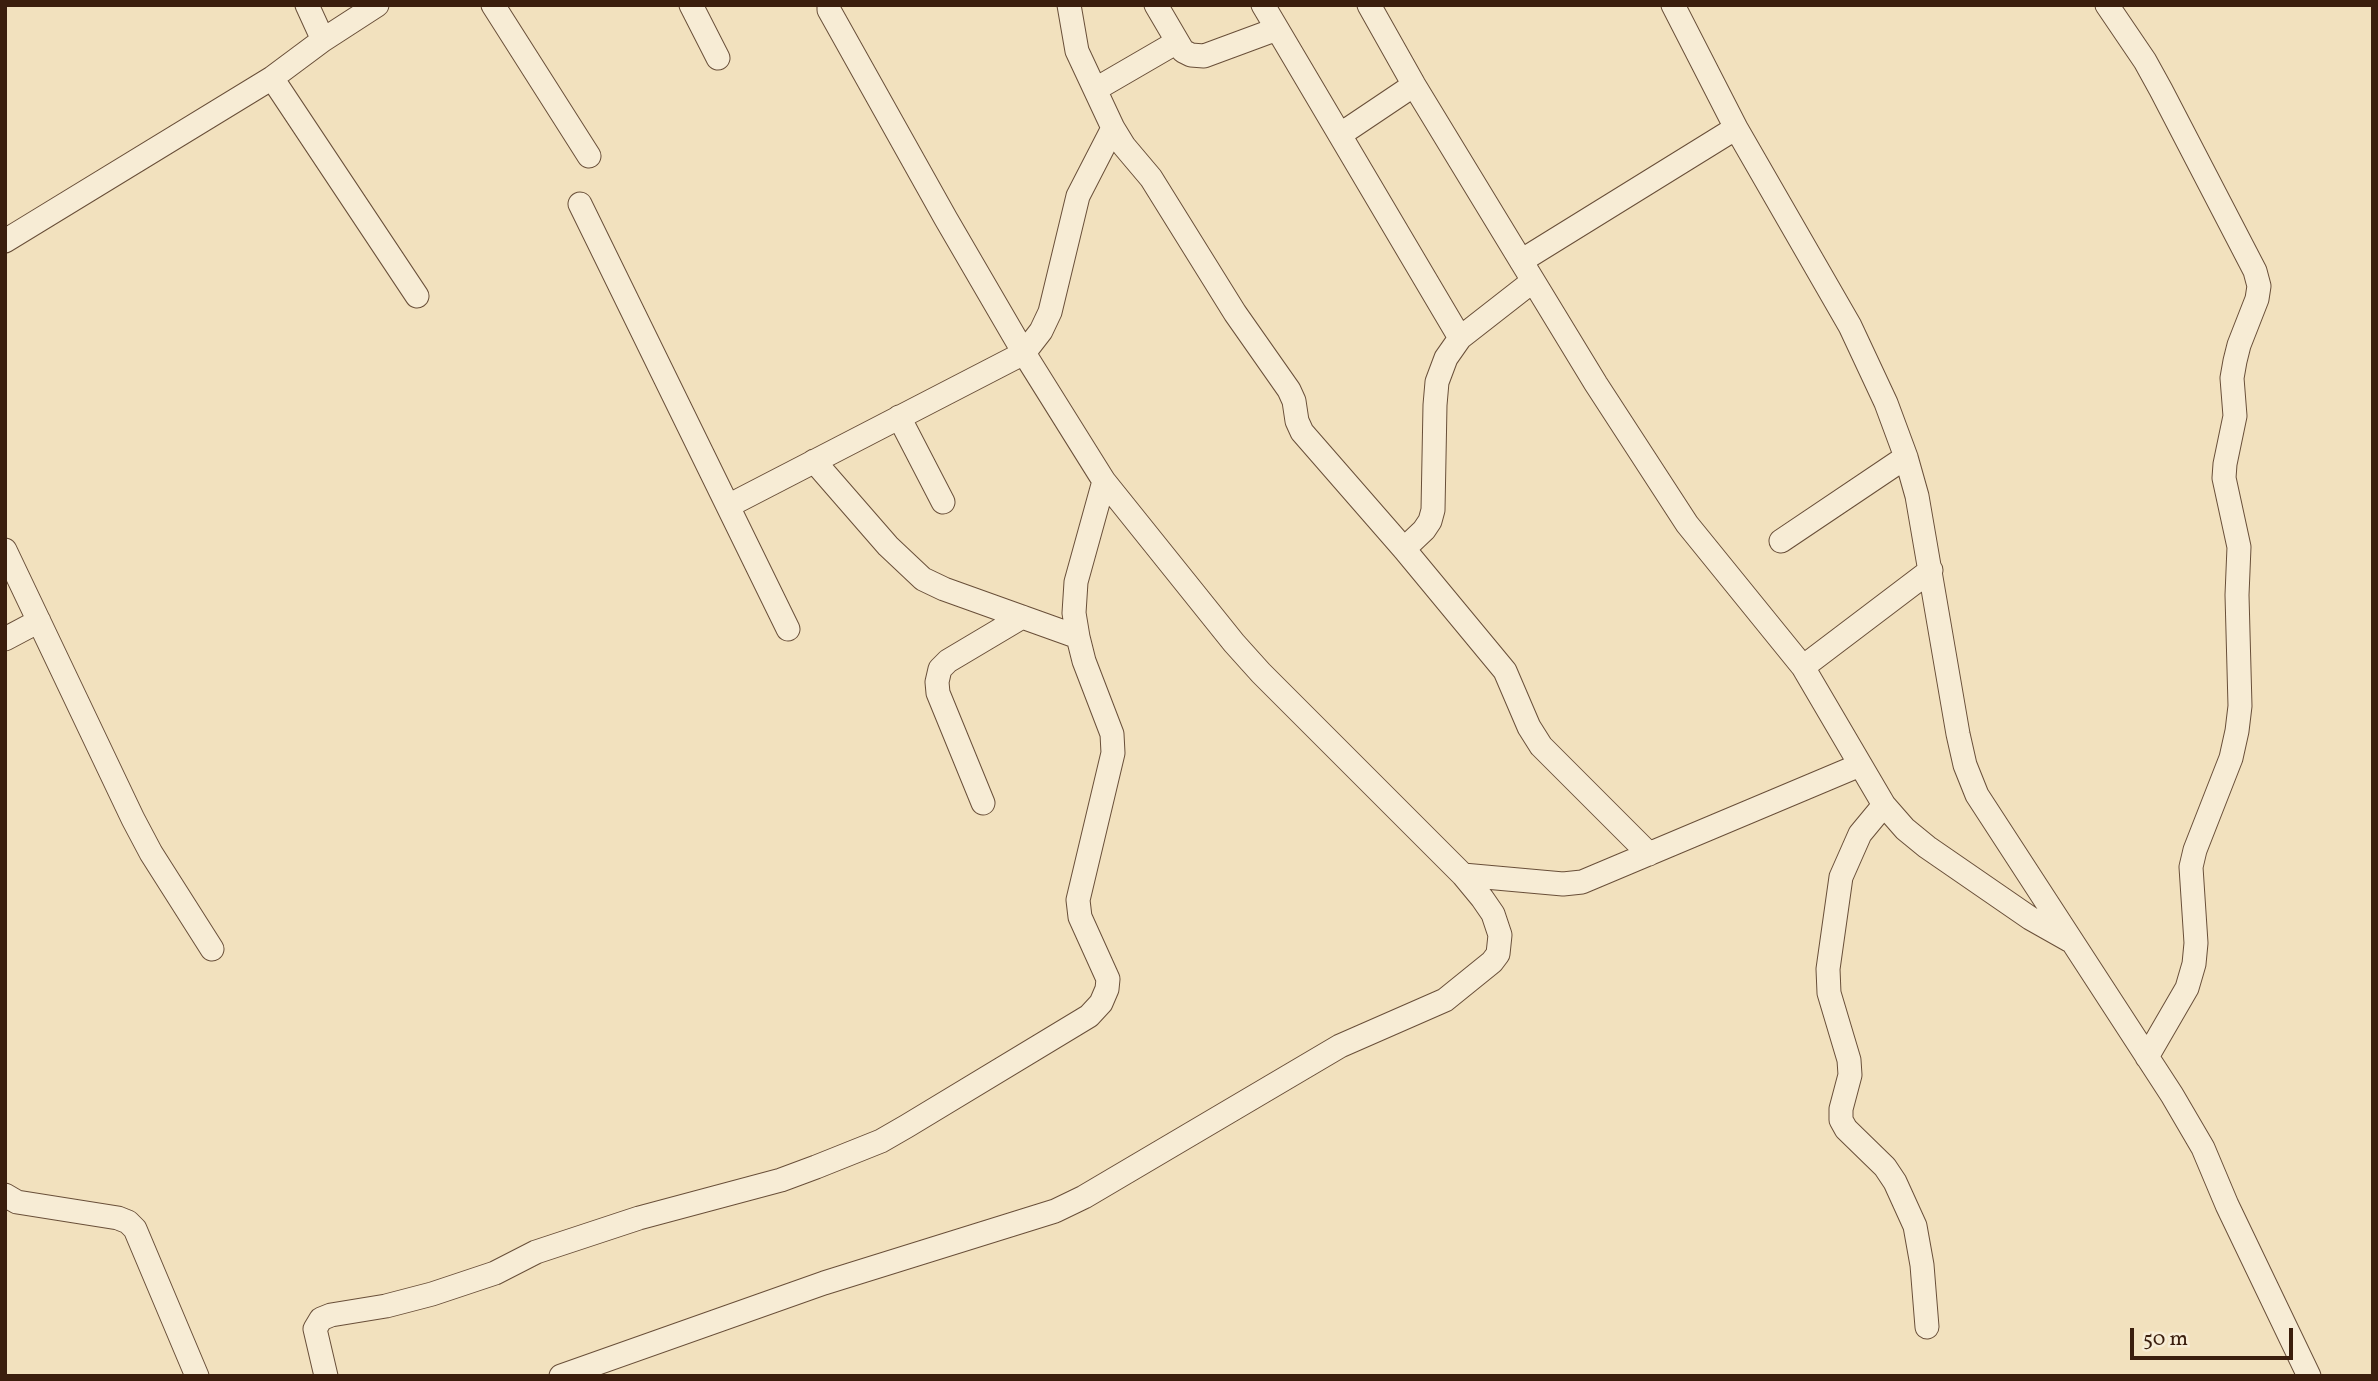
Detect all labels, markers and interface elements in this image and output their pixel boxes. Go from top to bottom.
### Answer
scale bar [2133,1314,2296,1358]
text: 50 m [2143,1325,2188,1354]

